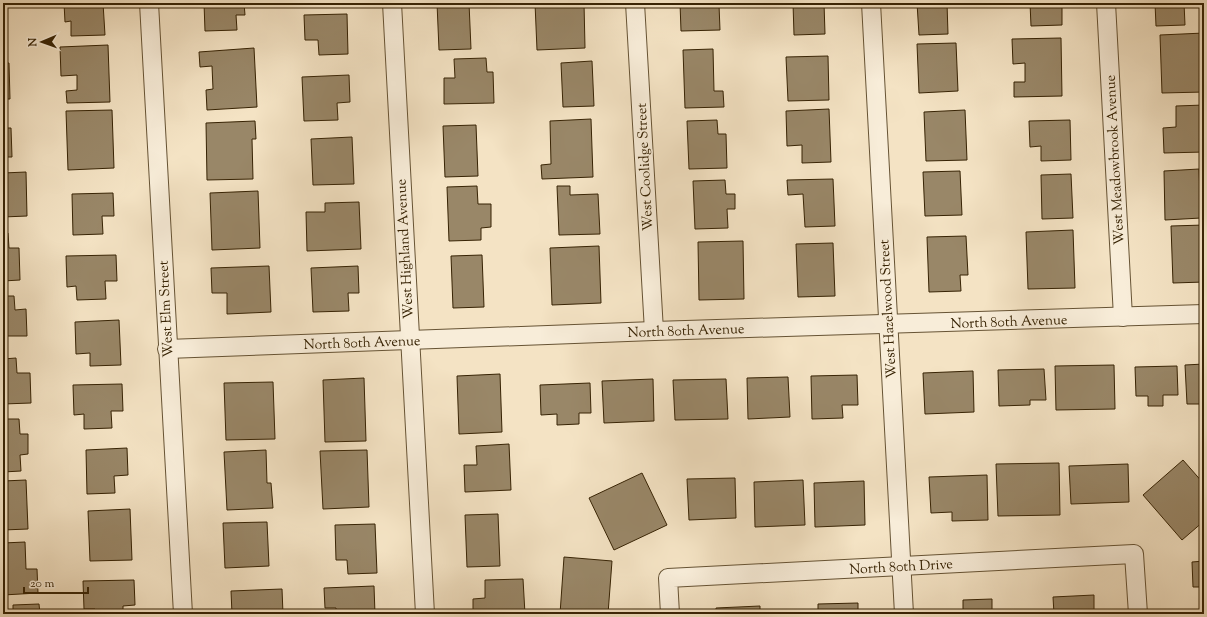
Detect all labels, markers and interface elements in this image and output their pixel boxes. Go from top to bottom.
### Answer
north arrow [22,22,62,62]
text: N [25,37,41,48]
street label: West Meadowbrook Avenue [1102,74,1130,245]
street label: West Coolidge Street [633,102,659,231]
street label: West Highland Avenue [392,178,420,319]
street label: West Hazelwood Street [875,239,903,379]
street label: West Elm Street [154,260,180,358]
street label: North 80th Avenue [950,311,1068,335]
street label: North 80th Avenue [627,320,745,344]
street label: North 80th Avenue [303,332,421,356]
street label: North 80th Drive [849,555,954,581]
scale bar [24,569,88,595]
text: 20 m [30,575,55,593]

